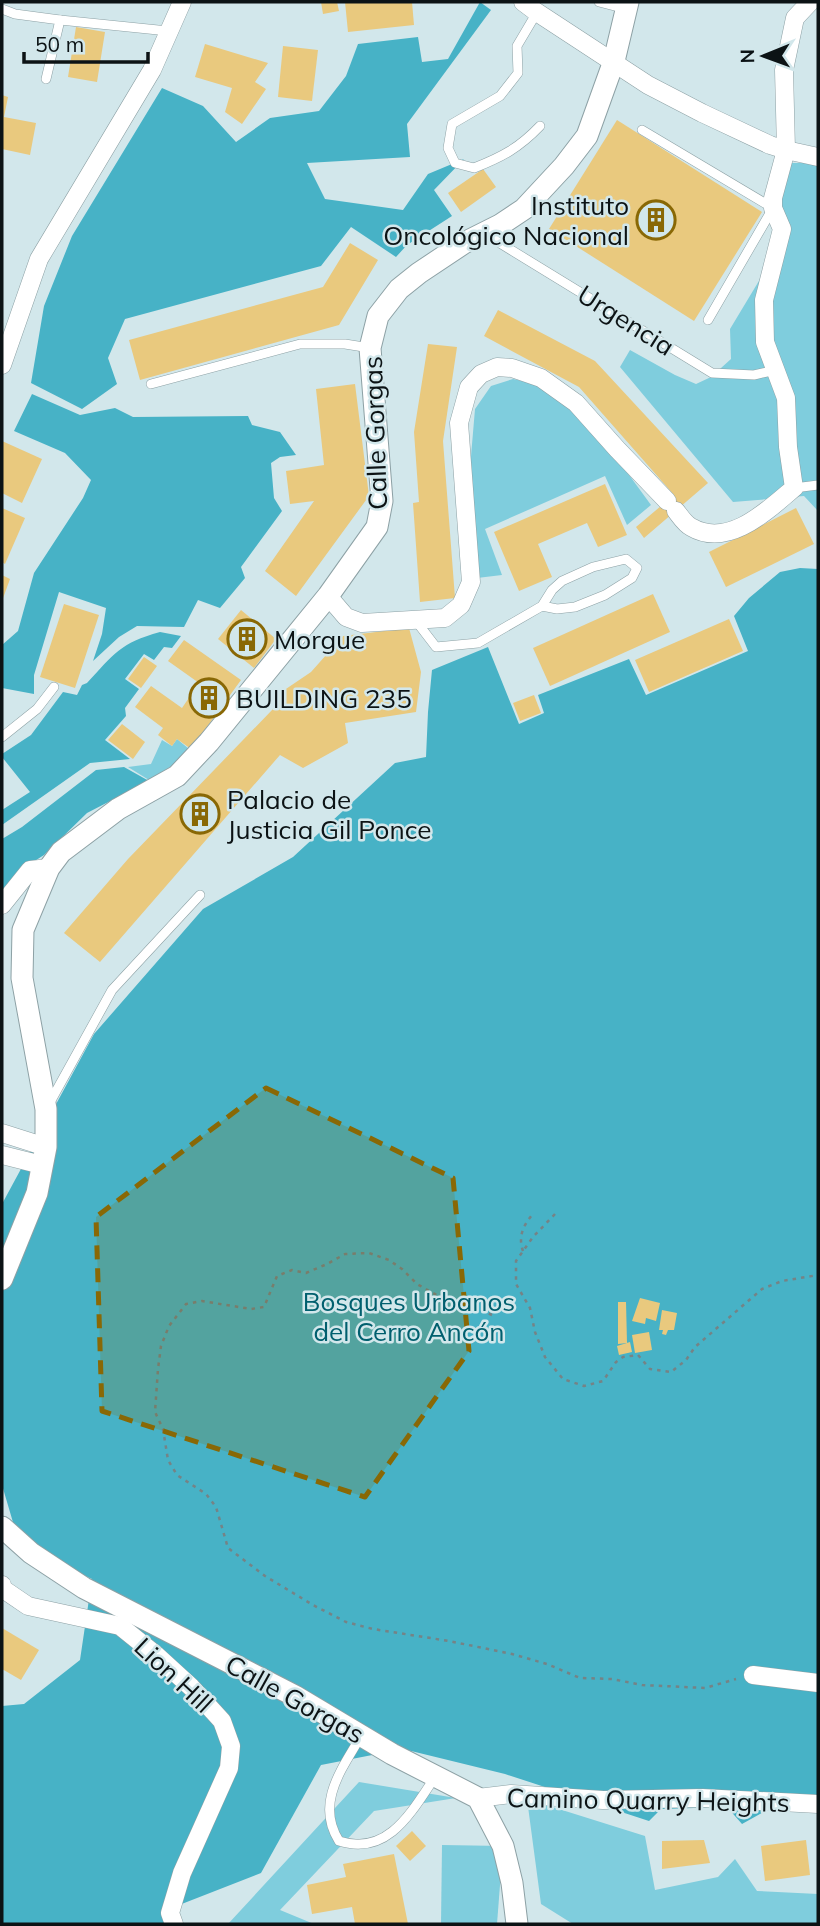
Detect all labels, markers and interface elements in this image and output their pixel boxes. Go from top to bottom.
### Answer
scale bar [24,21,149,65]
north arrow [729,21,799,91]
text: 50 m [35,31,84,57]
text: N [735,49,759,64]
place label: Instituto Oncológico Nacional [383,189,629,252]
building icon: Instituto Oncológico Nacional [635,199,677,241]
street label: Urgencia [571,277,681,363]
street label: Calle Gorgas [356,356,394,510]
building icon: Morgue [226,618,268,660]
place label: Morgue [274,623,365,656]
building icon: BUILDING 235 [188,677,230,719]
place label: BUILDING 235 [236,682,412,715]
place label: Palacio de Justicia Gil Ponce [227,783,431,846]
building icon: Palacio de Justicia Gil Ponce [179,793,221,835]
park label: Bosques Urbanos del Cerro Ancón [303,1285,515,1348]
street label: Lion Hill [128,1630,220,1720]
street label: Calle Gorgas [220,1647,370,1751]
street label: Camino Quarry Heights [506,1781,790,1819]

